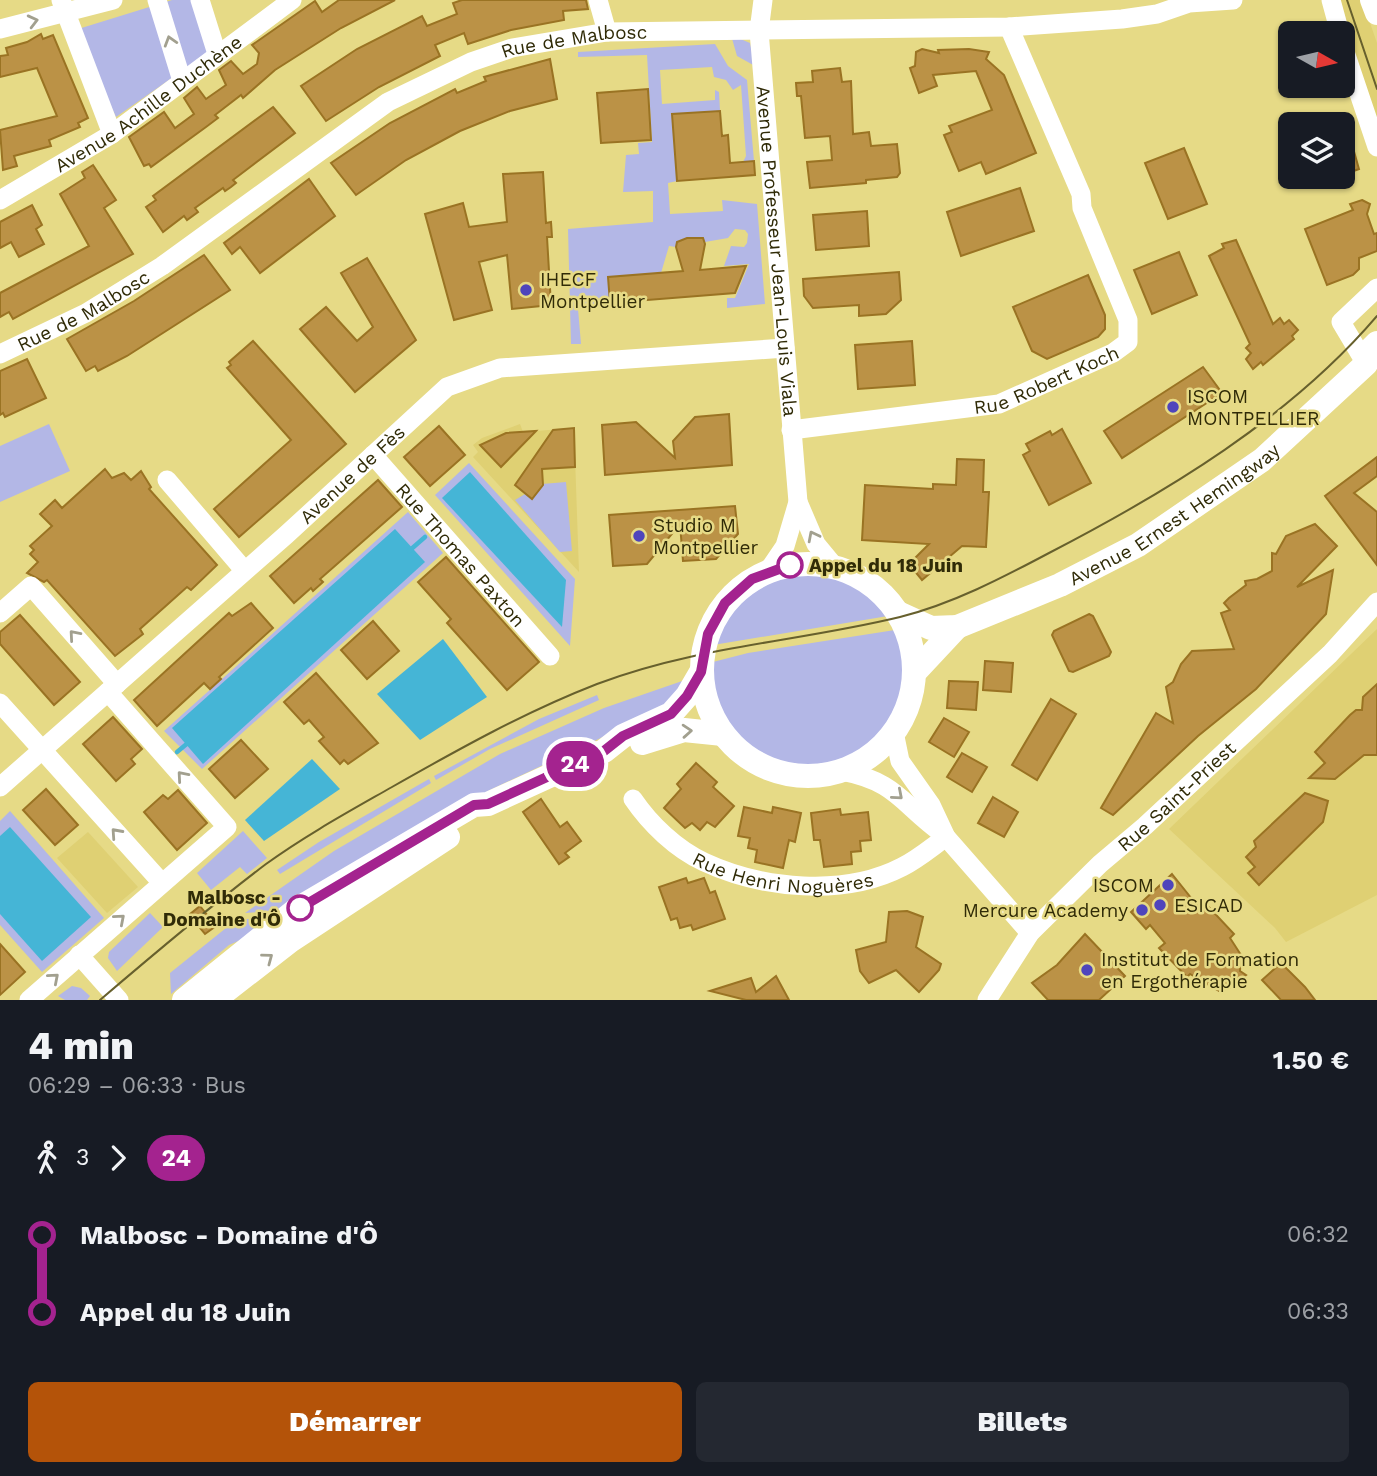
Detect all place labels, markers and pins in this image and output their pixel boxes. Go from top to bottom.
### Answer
place label: IHECF Montpellier [540,268,646,313]
marker: IHECF Montpellier [518,282,534,298]
place label: ISCOM MONTPELLIER [1187,385,1320,430]
marker: ISCOM MONTPELLIER [1165,399,1181,415]
place label: Studio M Montpellier [653,514,759,559]
marker: Studio M Montpellier [631,528,647,544]
marker: Appel du 18 Juin [777,552,803,578]
place label: Appel du 18 Juin [809,554,963,577]
place label: ISCOM [1093,874,1154,897]
marker: ISCOM [1160,877,1176,893]
place label: Malbosc - Domaine d'Ô [163,886,281,931]
place label: ESICAD [1174,894,1243,917]
marker: Malbosc - Domaine d'Ô [287,895,313,921]
marker: ESICAD [1152,897,1168,913]
place label: Mercure Academy [963,899,1128,922]
marker: Mercure Academy [1134,902,1150,918]
place label: Institut de Formation en Ergothérapie [1101,948,1299,993]
marker: Institut de Formation en Ergothérapie [1079,962,1095,978]

